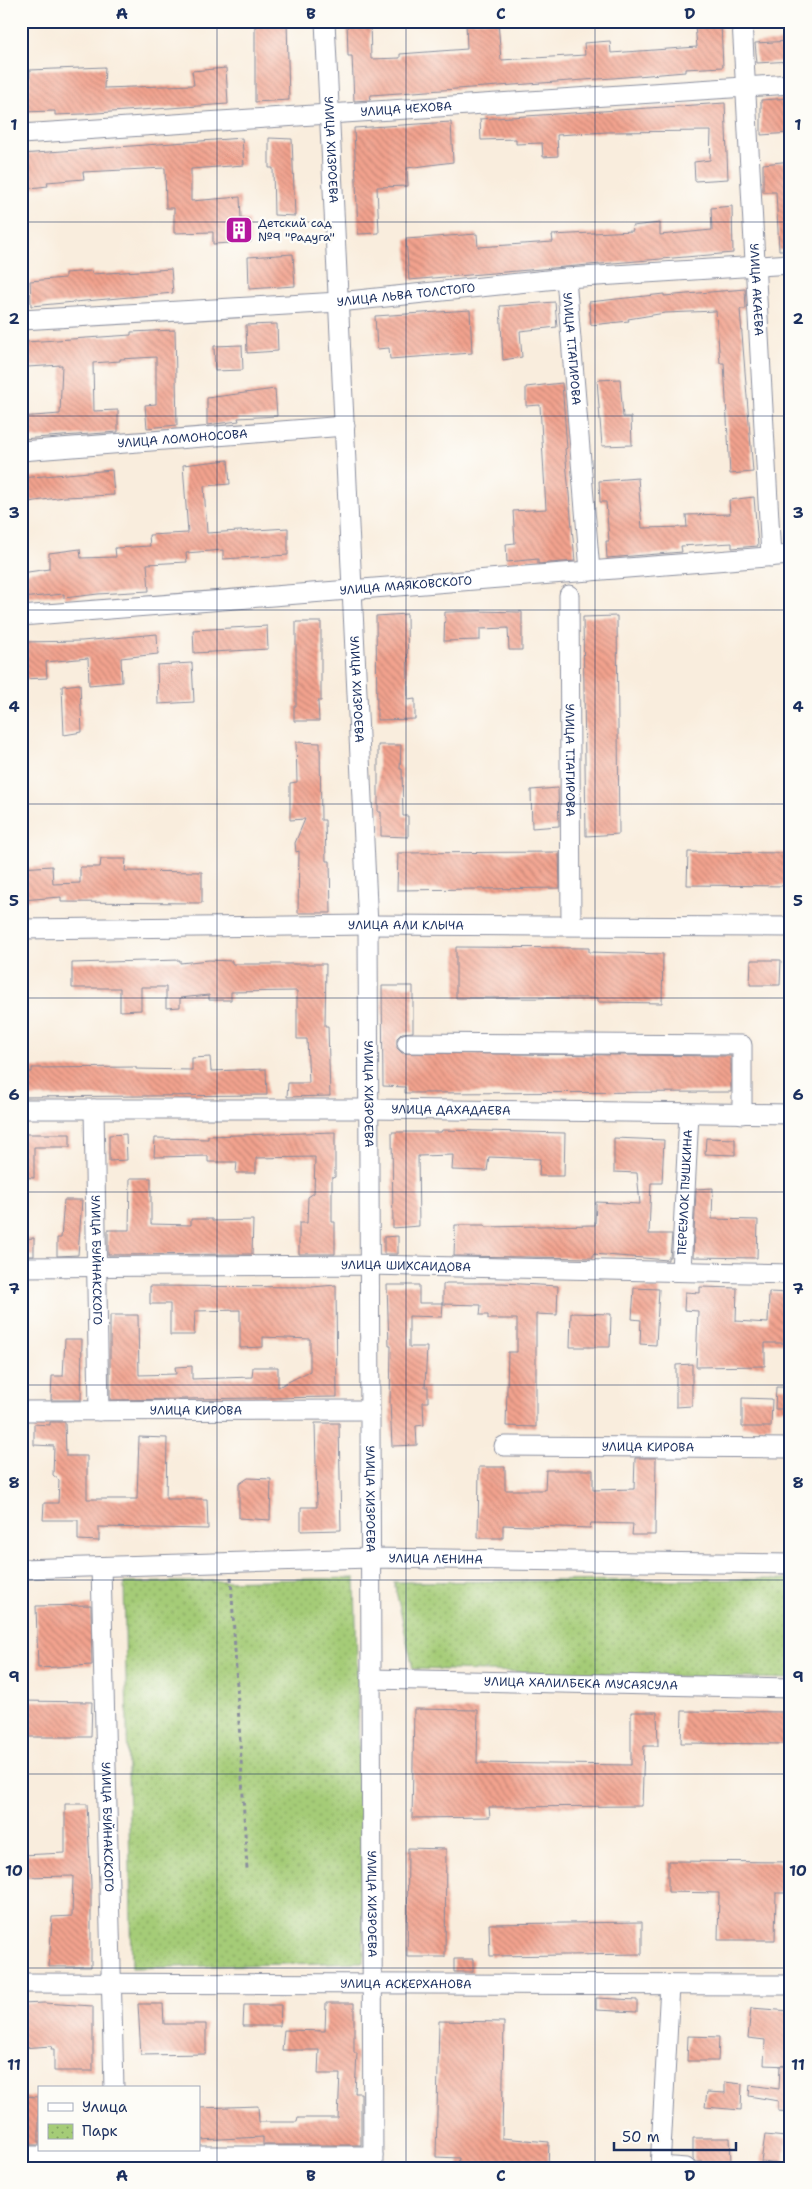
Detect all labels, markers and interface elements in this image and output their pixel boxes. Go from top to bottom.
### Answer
text: A [116,3,128,24]
text: B [306,3,316,24]
text: C [496,3,506,24]
text: D [684,3,696,24]
street label: УЛИЦА ХИЗРОЕВА [321,96,342,204]
street label: УЛИЦА ЧЕХОВА [360,98,453,120]
text: 1 [10,114,18,135]
text: 1 [794,114,802,135]
building icon: Детский сад №9 "Радуга" [224,215,254,245]
place label: Детский сад №9 "Радуга" [258,215,335,245]
street label: УЛИЦА АКАЕВА [746,243,767,337]
street label: УЛИЦА ЛЬВА ТОЛСТОГО [336,280,476,310]
street label: УЛИЦА Т.ТАГИРОВА [559,292,584,406]
text: 2 [8,308,20,329]
text: 2 [792,308,804,329]
street label: УЛИЦА ЛОМОНОСОВА [117,426,249,452]
text: 3 [8,502,20,523]
text: 3 [792,502,804,523]
street label: УЛИЦА МАЯКОВСКОГО [339,572,473,599]
street label: УЛИЦА ХИЗРОЕВА [346,635,367,743]
text: 4 [8,696,20,717]
text: 4 [792,696,804,717]
street label: УЛИЦА Т.ТАГИРОВА [562,703,578,817]
text: 5 [9,890,19,911]
text: 5 [793,890,803,911]
street label: УЛИЦА АЛИ КЛЫЧА [348,917,464,933]
street label: УЛИЦА ХИЗРОЕВА [360,1040,377,1148]
text: 6 [8,1084,20,1105]
text: 6 [792,1084,804,1105]
street label: УЛИЦА ДАХАДАЕВА [391,1101,511,1119]
street label: ПЕРЕУЛОК ПУШКИНА [674,1129,696,1255]
street label: УЛИЦА БУЙНАКСКОГО [87,1195,106,1325]
street label: УЛИЦА ШИХСАИДОВА [341,1257,471,1275]
text: 7 [8,1278,20,1299]
text: 7 [792,1278,804,1299]
street label: УЛИЦА КИРОВА [150,1402,242,1419]
street label: УЛИЦА КИРОВА [602,1439,694,1455]
street label: УЛИЦА ХИЗРОЕВА [362,1445,379,1553]
text: 8 [8,1472,20,1493]
text: 8 [792,1472,804,1493]
street label: УЛИЦА ЛЕНИНА [389,1550,483,1568]
text: 9 [8,1666,20,1687]
text: 9 [792,1666,804,1687]
street label: УЛИЦА ХАЛИЛБЕКА МУСАЯСУЛА [484,1673,678,1694]
street label: УЛИЦА БУЙНАКСКОГО [98,1762,117,1892]
street label: УЛИЦА ХИЗРОЕВА [364,1850,380,1958]
text: 10 [5,1860,23,1881]
text: 10 [789,1860,807,1881]
street label: УЛИЦА АСКЕРХАНОВА [340,1976,472,1992]
text: 11 [7,2054,21,2075]
text: 11 [791,2054,805,2075]
legend [38,2086,200,2152]
text: Улица [82,2097,128,2117]
scale bar [614,2119,737,2151]
text: Парк [82,2121,118,2141]
text: 50 m [622,2127,660,2147]
text: A [116,2165,128,2186]
text: B [306,2165,316,2186]
text: C [496,2165,506,2186]
text: D [684,2165,696,2186]

